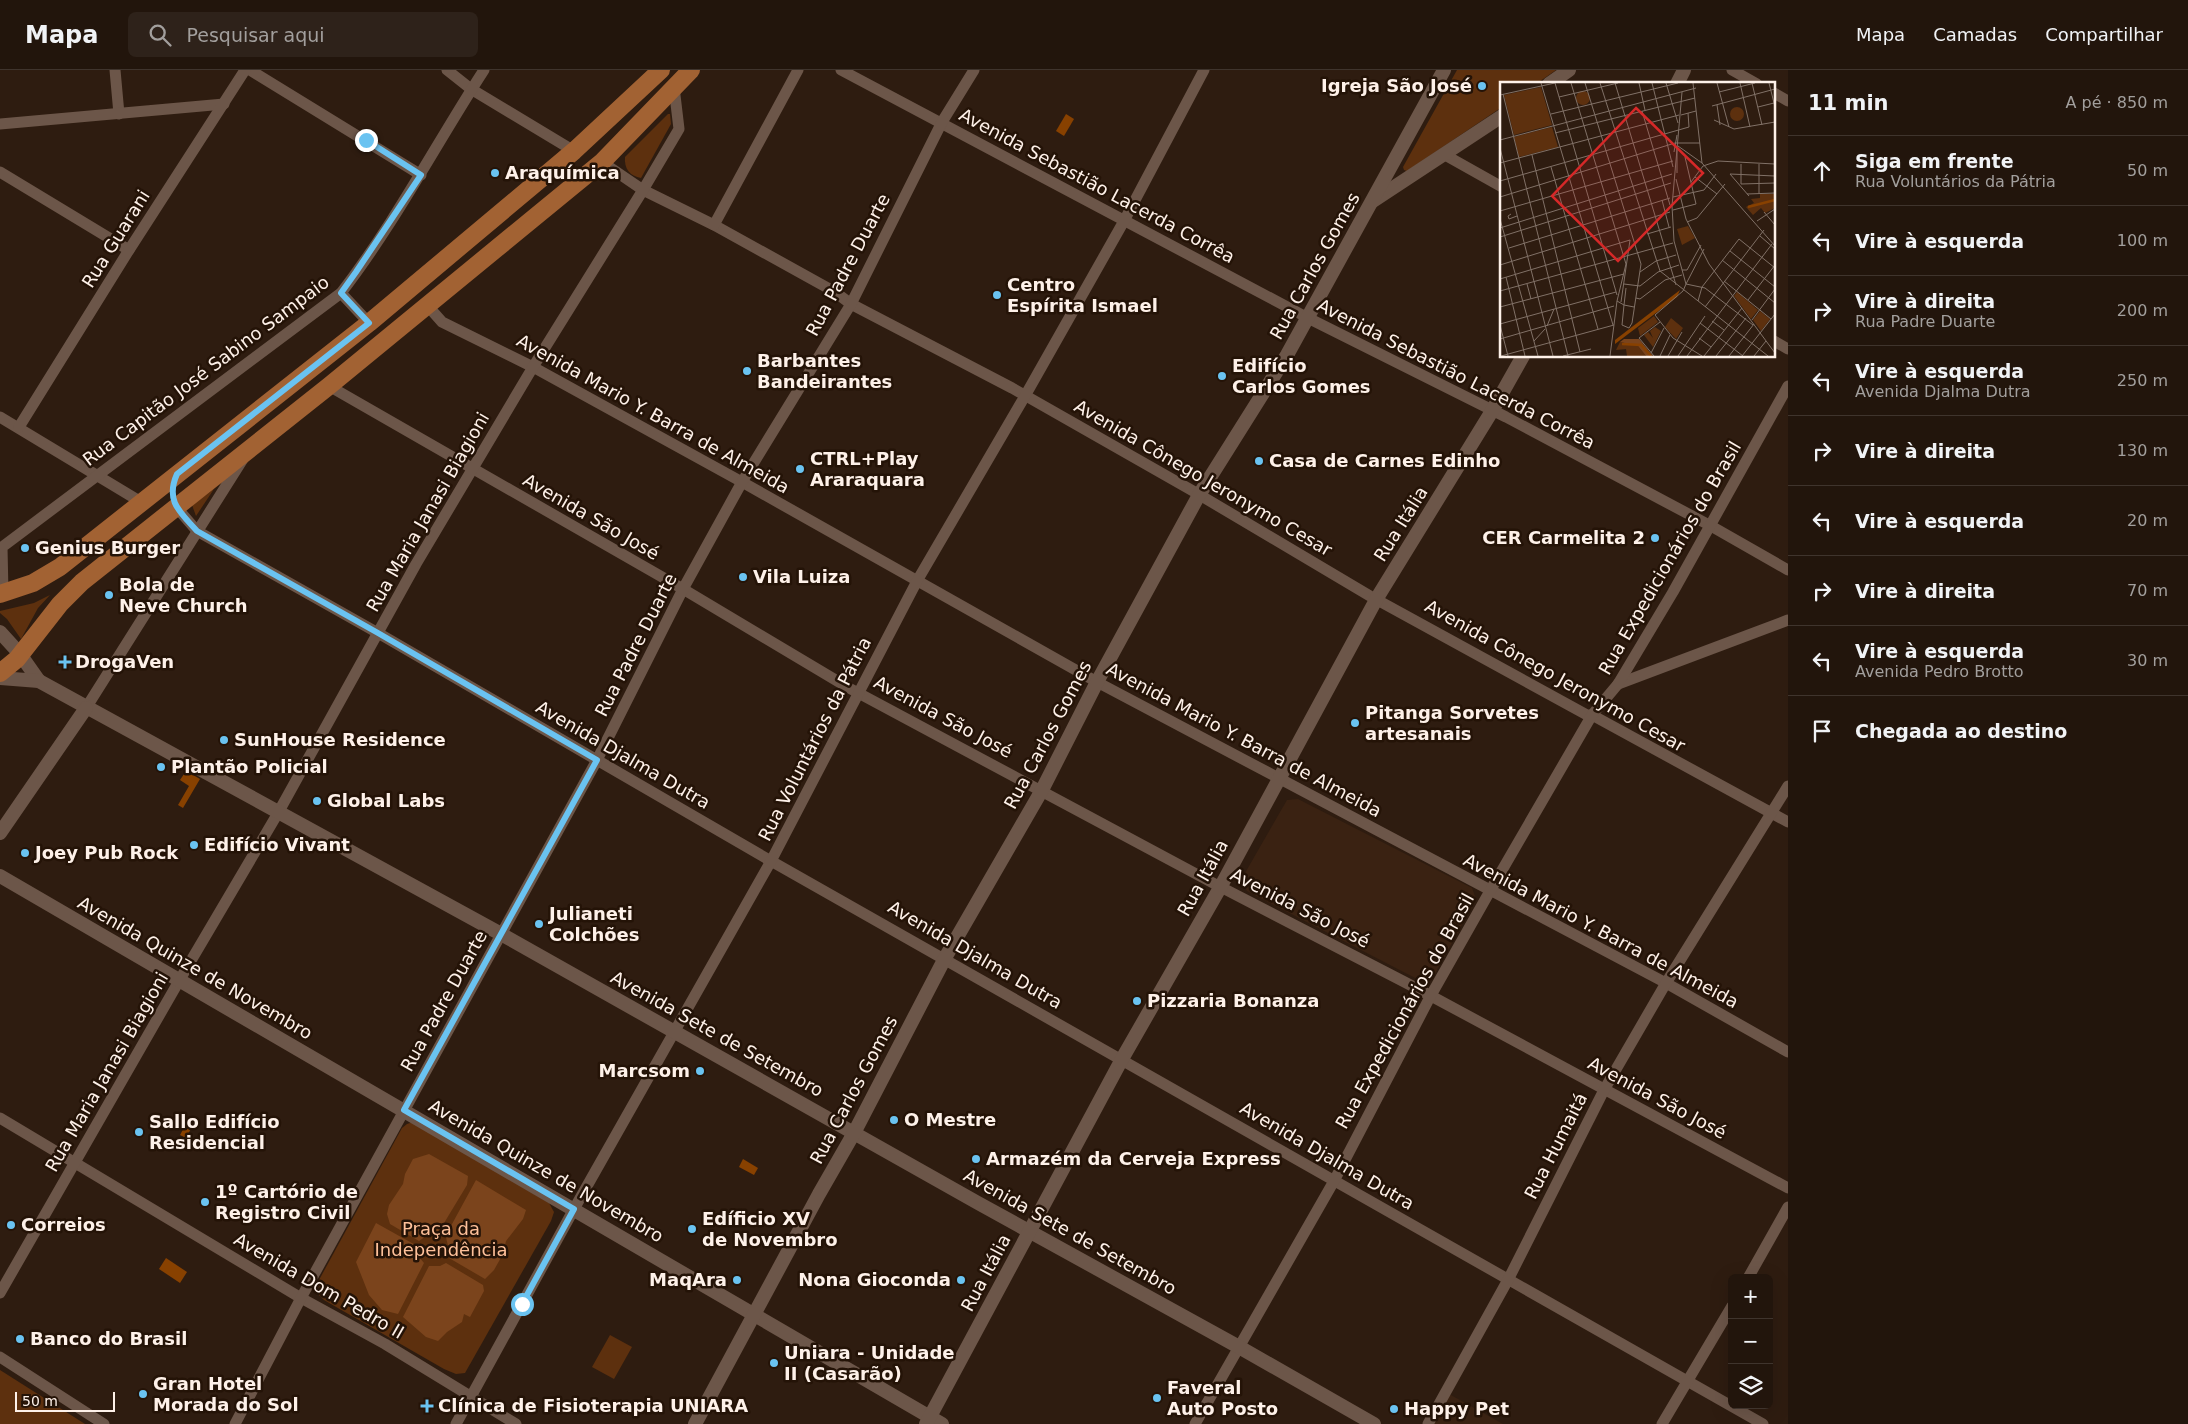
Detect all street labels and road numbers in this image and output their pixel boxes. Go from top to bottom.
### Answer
street label: Avenida Sebastião Lacerda Corrêa [956,104,1238,267]
street label: Rua Guarani [77,186,154,291]
street label: Rua Carlos Gomes [1265,189,1364,343]
street label: Rua Padre Duarte [801,190,894,339]
street label: Rua Capitão José Sabino Sampaio [79,271,333,470]
street label: Avenida Sebastião Lacerda Corrêa [1314,294,1599,453]
street label: Avenida Mario Y. Barra de Almeida [513,330,793,497]
street label: Avenida Cônego Jeronymo Cesar [1071,395,1336,560]
street label: Rua Maria Janasi Biagioni [362,408,493,615]
street label: Rua Expedicionários do Brasil [1594,437,1745,678]
street label: Avenida São José [520,469,663,564]
street label: Rua Itália [1369,482,1432,565]
street label: Rua Padre Duarte [590,570,681,720]
street label: Avenida Cônego Jeronymo Cesar [1422,595,1689,756]
street label: Rua Voluntários da Pátria [754,633,875,844]
street label: Rua Carlos Gomes [1000,657,1096,813]
street label: Avenida Mario Y. Barra de Almeida [1103,658,1385,821]
street label: Avenida São José [871,671,1016,762]
street label: Avenida Djalma Dutra [532,696,714,813]
street label: Rua Itália [1173,836,1232,920]
street label: Avenida Mario Y. Barra de Almeida [1460,849,1742,1012]
street label: Avenida São José [1227,863,1373,952]
street label: Rua Expedicionários do Brasil [1331,889,1478,1132]
street label: Avenida Quinze de Novembro [74,892,316,1043]
street label: Avenida Djalma Dutra [884,896,1066,1013]
street label: Rua Padre Duarte [396,927,491,1075]
street label: Avenida Sete de Setembro [607,966,827,1101]
street label: Rua Maria Janasi Biagioni [41,968,172,1175]
street label: Rua Carlos Gomes [806,1012,902,1168]
street label: Avenida São José [1585,1052,1730,1143]
street label: Rua Humaitá [1520,1089,1591,1202]
street label: Avenida Quinze de Novembro [425,1095,667,1246]
street label: Avenida Djalma Dutra [1236,1097,1418,1214]
street label: Avenida Sete de Setembro [960,1164,1180,1299]
street label: Avenida Dom Pedro II [231,1228,408,1343]
street label: Rua Itália [957,1231,1015,1315]

